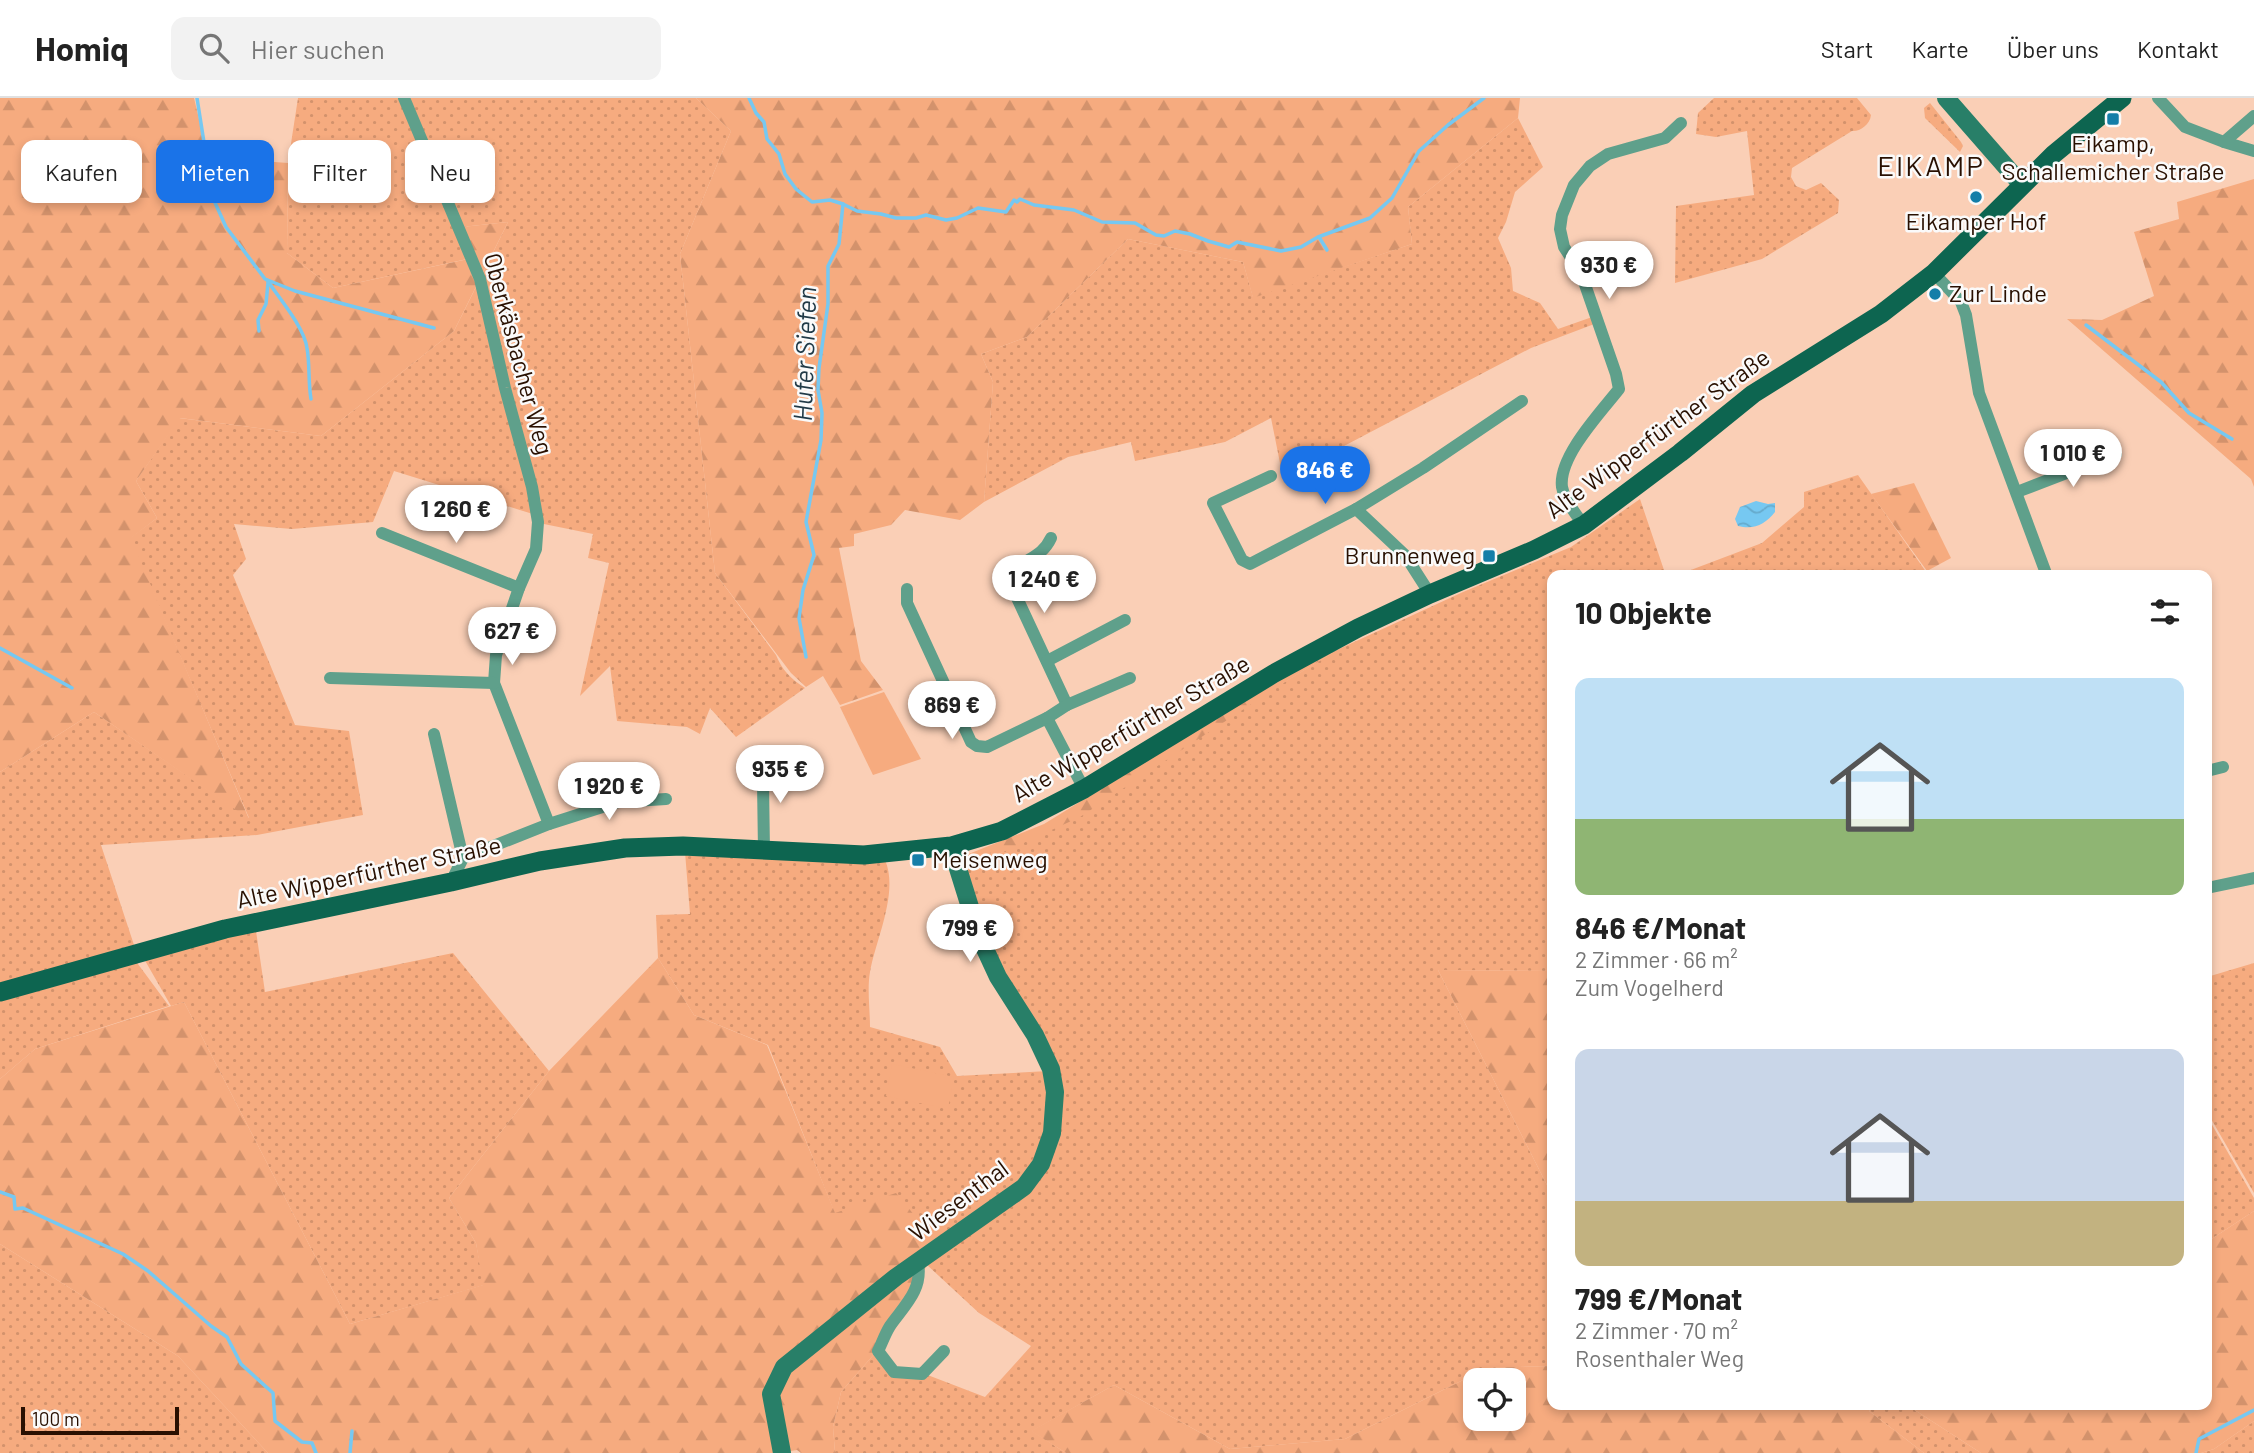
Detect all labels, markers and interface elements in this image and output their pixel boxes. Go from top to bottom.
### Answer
search box [171,17,661,80]
text: Homiq [35,28,129,68]
icon: search [195,29,233,67]
text: Hier suchen [251,33,385,64]
text: Start [1821,34,1874,63]
text: Karte [1912,34,1969,63]
text: Über uns [2007,34,2099,63]
text: Kontakt [2137,34,2219,63]
marker: Eikamp, Schallemicher Straße [2105,111,2121,127]
place label: Eikamp, Schallemicher Straße [2002,128,2224,185]
chip: Kaufen [21,140,142,203]
chip: Mieten [156,140,274,203]
chip: Filter [288,140,391,203]
chip: Neu [405,140,495,203]
district label: EIKAMP [1877,148,1985,182]
marker: Eikamper Hof [1968,189,1984,205]
place label: Eikamper Hof [1905,206,2047,235]
pin: 930 € [1560,242,1658,301]
street label: Oberkäsbacher Weg [479,250,560,458]
text: 930 € [1581,250,1637,278]
place label: Zur Linde [1949,278,2047,307]
water label: Hufer Siefen [786,286,821,422]
marker: Zur Linde [1927,286,1943,302]
street label: Alte Wipperfürther Straße [1540,342,1775,524]
pin: 1 010 € [2008,430,2138,489]
text: 1 010 € [2040,438,2106,466]
pin: 846 € [1276,446,1374,506]
text: 846 € [1296,455,1354,483]
pin: 1 260 € [391,486,521,545]
text: 1 260 € [421,494,491,522]
place label: Brunnenweg [1345,540,1475,569]
marker: Brunnenweg [1481,548,1497,564]
pin: 1 240 € [979,556,1109,615]
text: 1 240 € [1008,564,1080,592]
icon: filters [2146,593,2184,631]
text: 10 Objekte [1575,594,1712,630]
pin: 627 € [463,608,561,667]
text: 627 € [484,616,540,644]
street label: Alte Wipperfürther Straße [1006,648,1254,808]
pin: 869 € [903,682,1001,741]
text: 869 € [924,690,980,718]
icon: home [1817,724,1943,850]
pin: 935 € [731,746,829,805]
text: 935 € [752,754,808,782]
pin: 1 920 € [544,762,674,822]
text: 1 920 € [574,771,644,799]
street label: Alte Wipperfürther Straße [234,829,504,914]
place label: Meisenweg [932,844,1048,873]
marker: Meisenweg [910,852,926,868]
pin: 799 € [921,904,1019,964]
text: 846 €/Monat [1575,909,1746,945]
text: 799 € [942,913,998,941]
text: 2 Zimmer · 66 m² [1575,945,1738,973]
text: Zum Vogelherd [1575,973,1724,1001]
icon: home [1817,1095,1943,1221]
street label: Wiesenthal [903,1153,1013,1246]
text: 799 €/Monat [1575,1280,1742,1316]
text: 2 Zimmer · 70 m² [1575,1316,1738,1344]
text: Rosenthaler Weg [1575,1344,1744,1372]
map controls [1463,1368,1526,1431]
button: locate [1463,1368,1526,1431]
scale bar [21,1404,178,1436]
text: 100 m [32,1407,80,1430]

